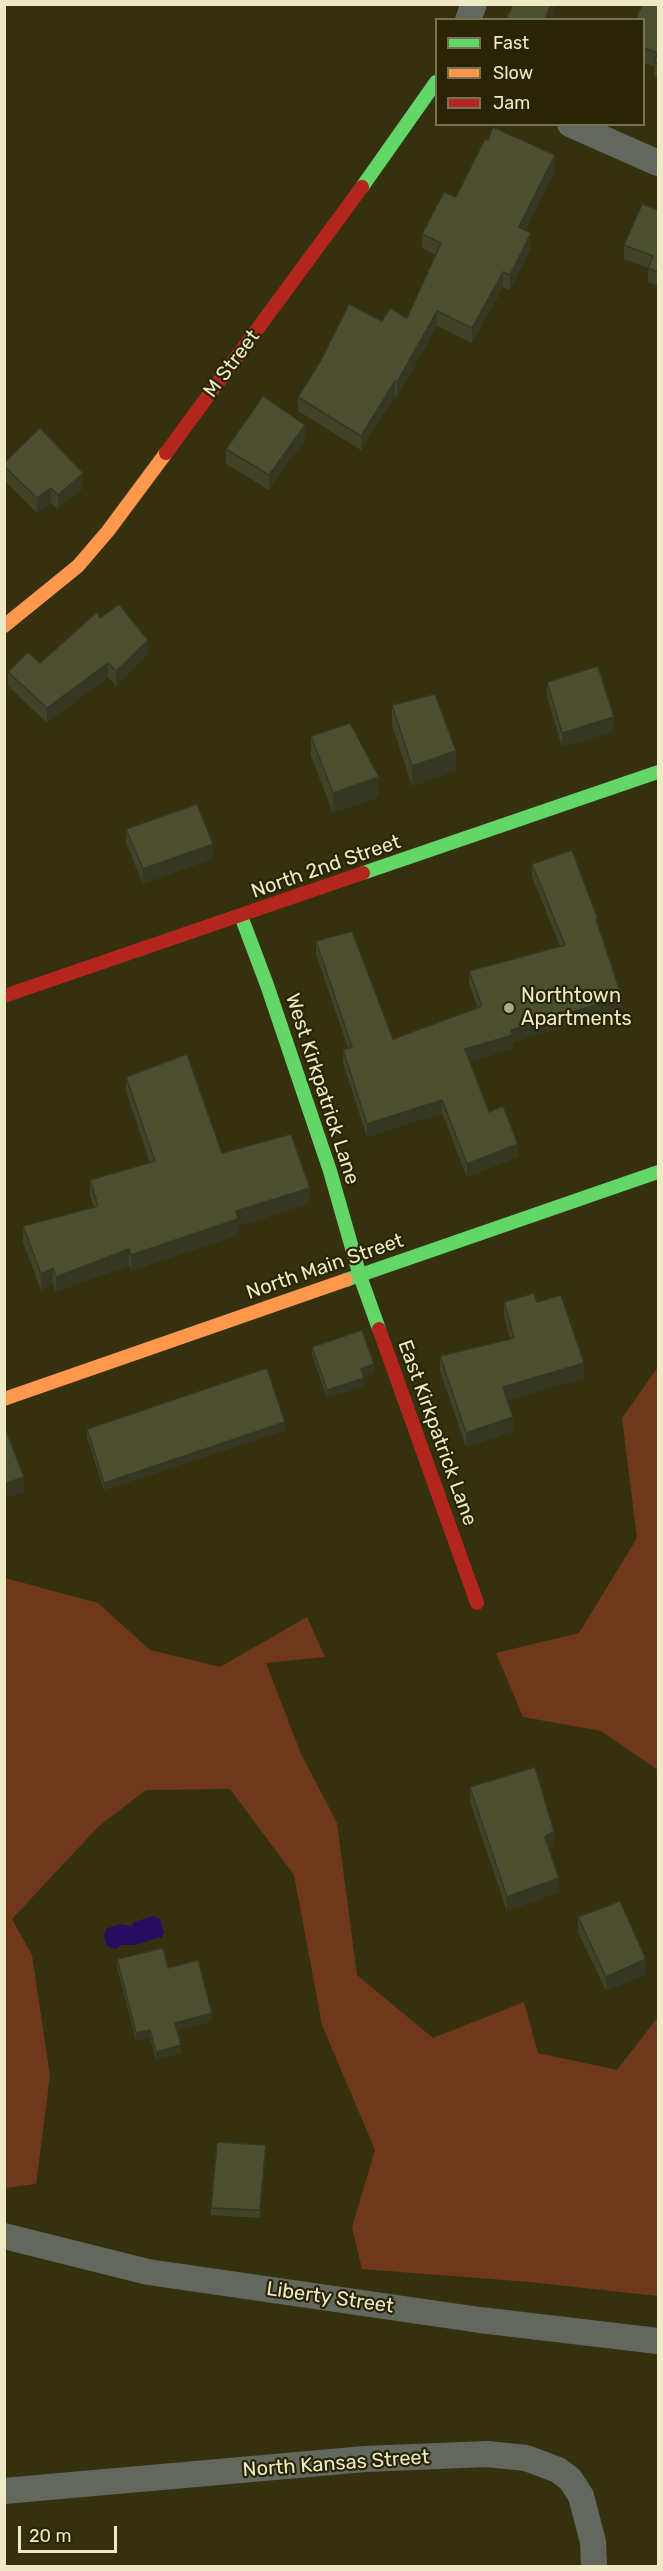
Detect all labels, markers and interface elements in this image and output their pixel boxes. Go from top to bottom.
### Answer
legend [435,18,645,126]
text: Fast [493,32,529,54]
text: Slow [493,62,533,84]
text: Jam [493,92,530,114]
street label: M Street [199,325,265,403]
street label: North 2nd Street [248,830,404,904]
place label: Northtown Apartments [521,984,632,1031]
street label: West Kirkpatrick Lane [280,990,364,1188]
marker: Northtown Apartments [502,1001,516,1015]
street label: North Main Street [243,1229,407,1305]
street label: East Kirkpatrick Lane [392,1337,482,1529]
street label: Liberty Street [265,2277,395,2319]
street label: North Kansas Street [242,2446,430,2482]
scale bar [21,2514,120,2552]
text: 20 m [29,2525,71,2547]

